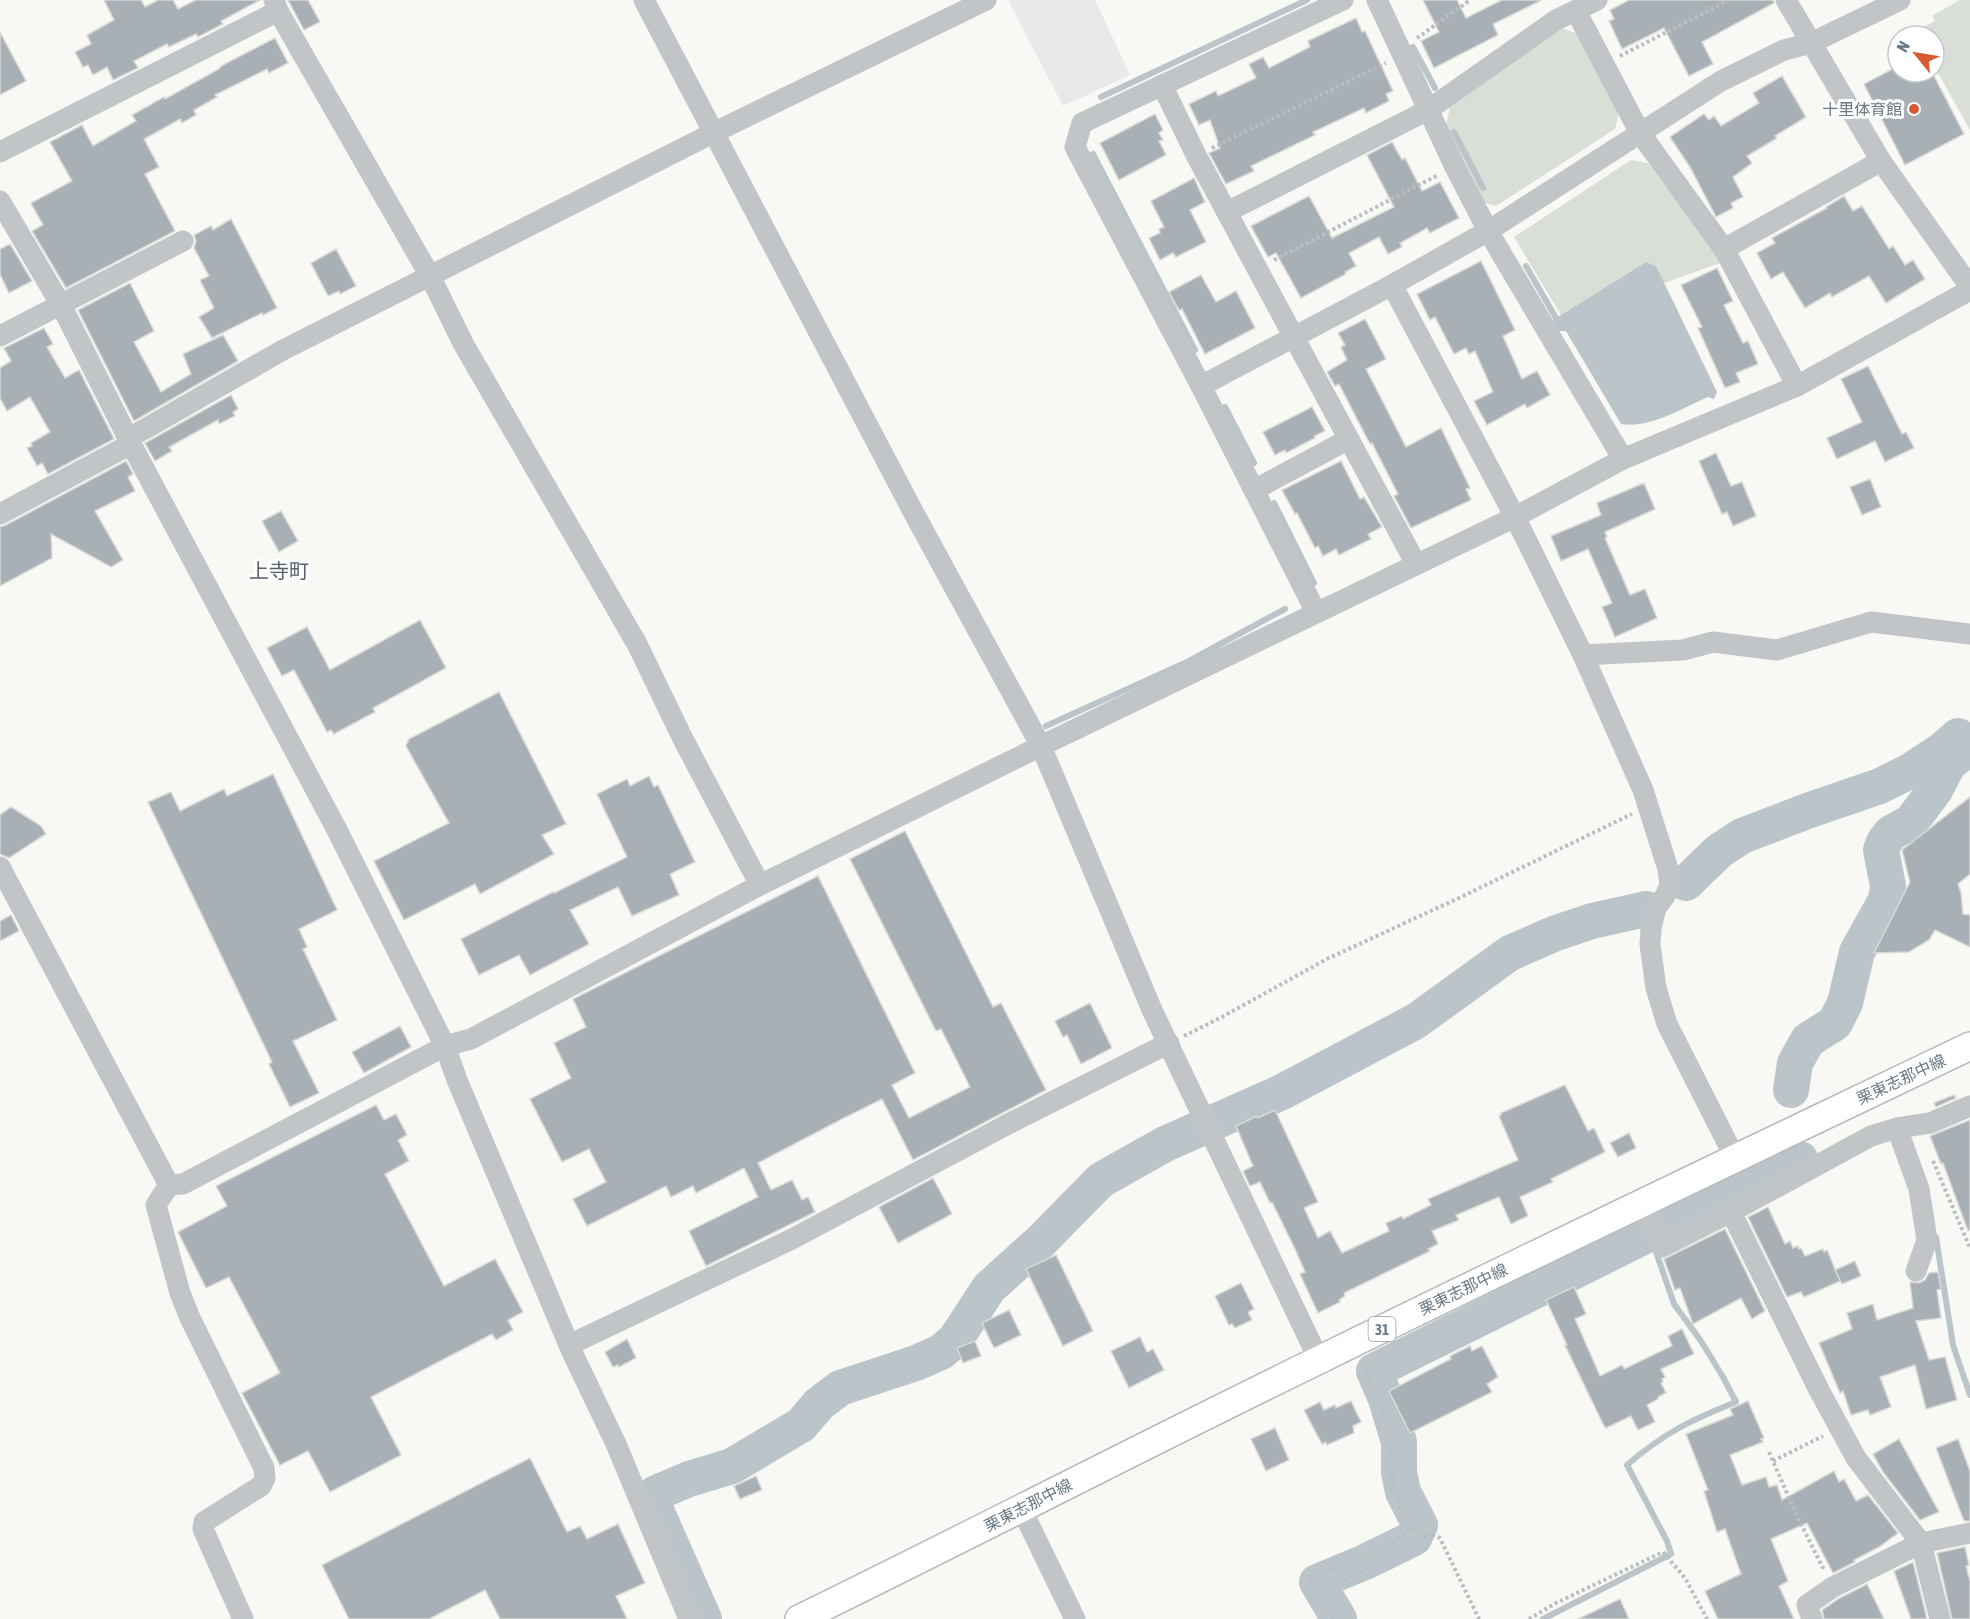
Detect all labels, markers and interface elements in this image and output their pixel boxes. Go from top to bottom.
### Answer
north arrow [1886,24,1946,84]
text: N [1893,38,1913,55]
place label: 十里体育館 [1822,100,1902,118]
marker: 十里体育館 [1907,102,1921,116]
district label: 上寺町 [249,559,309,582]
street label: 栗東志那中線 [1854,1051,1948,1107]
street label: 栗東志那中線 [1416,1260,1510,1318]
road number: 31 [1368,1317,1396,1341]
street label: 栗東志那中線 [981,1475,1075,1535]

